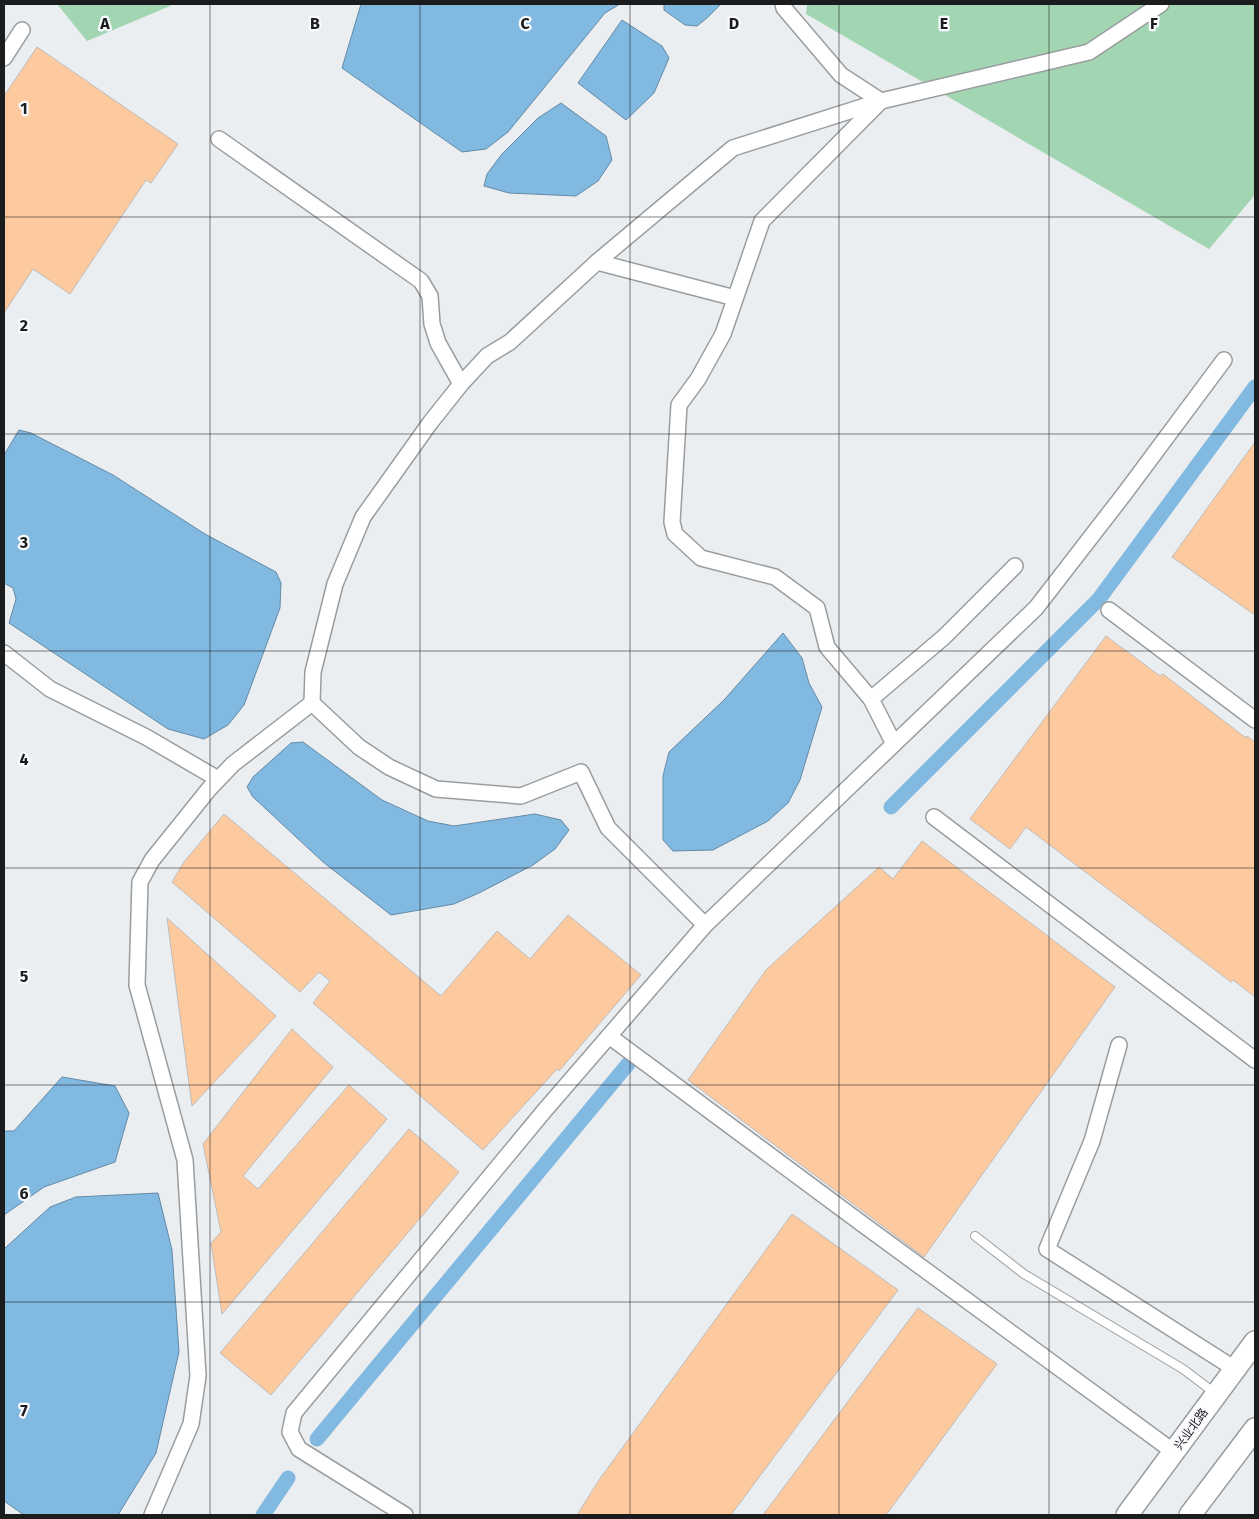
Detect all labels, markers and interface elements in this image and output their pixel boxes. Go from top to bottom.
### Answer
text: A [99,14,110,33]
text: B [310,14,320,33]
text: C [520,14,530,33]
text: D [729,14,739,33]
text: E [940,14,948,33]
text: F [1150,14,1158,33]
text: 1 [20,99,28,118]
text: 2 [20,316,28,335]
text: 3 [19,533,28,552]
text: 4 [19,750,29,769]
text: 5 [20,967,29,986]
text: 6 [19,1184,29,1203]
text: 7 [20,1401,28,1420]
street label: 兴业北路 [1171,1405,1211,1453]

